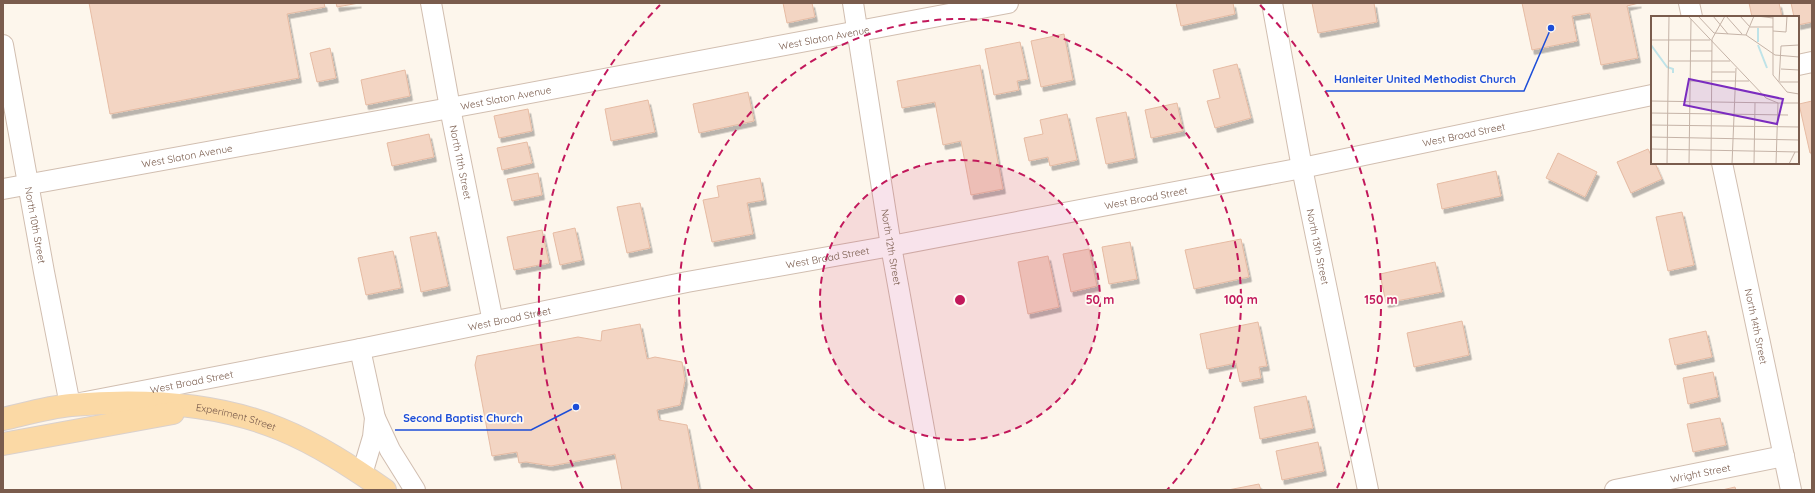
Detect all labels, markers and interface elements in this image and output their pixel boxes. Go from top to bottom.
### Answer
inset map [1651,16,1799,164]
street label: West Slaton Avenue [778,23,871,53]
callout: Hanleiter United Methodist Church [1326,68,1524,91]
text: Hanleiter United Methodist Church [1334,72,1516,86]
street label: West Slaton Avenue [459,83,553,113]
street label: West Broad Street [1421,120,1507,150]
street label: North 11th Street [447,124,474,201]
street label: West Slaton Avenue [141,141,234,171]
street label: West Broad Street [1103,184,1189,212]
street label: North 10th Street [22,186,48,265]
street label: North 12th Street [878,208,904,287]
street label: North 13th Street [1304,208,1332,286]
street label: West Broad Street [785,244,871,271]
street label: North 14th Street [1742,287,1770,366]
text: 50 m [1086,292,1114,307]
text: 100 m [1224,292,1258,307]
text: 150 m [1364,292,1398,307]
centre of rings [953,293,967,307]
street label: West Broad Street [467,304,553,334]
street label: West Broad Street [149,368,235,396]
street label: Experiment Street [195,401,278,434]
callout: Second Baptist Church [395,407,531,430]
text: Second Baptist Church [403,411,523,425]
street label: Wright Street [1669,461,1732,486]

